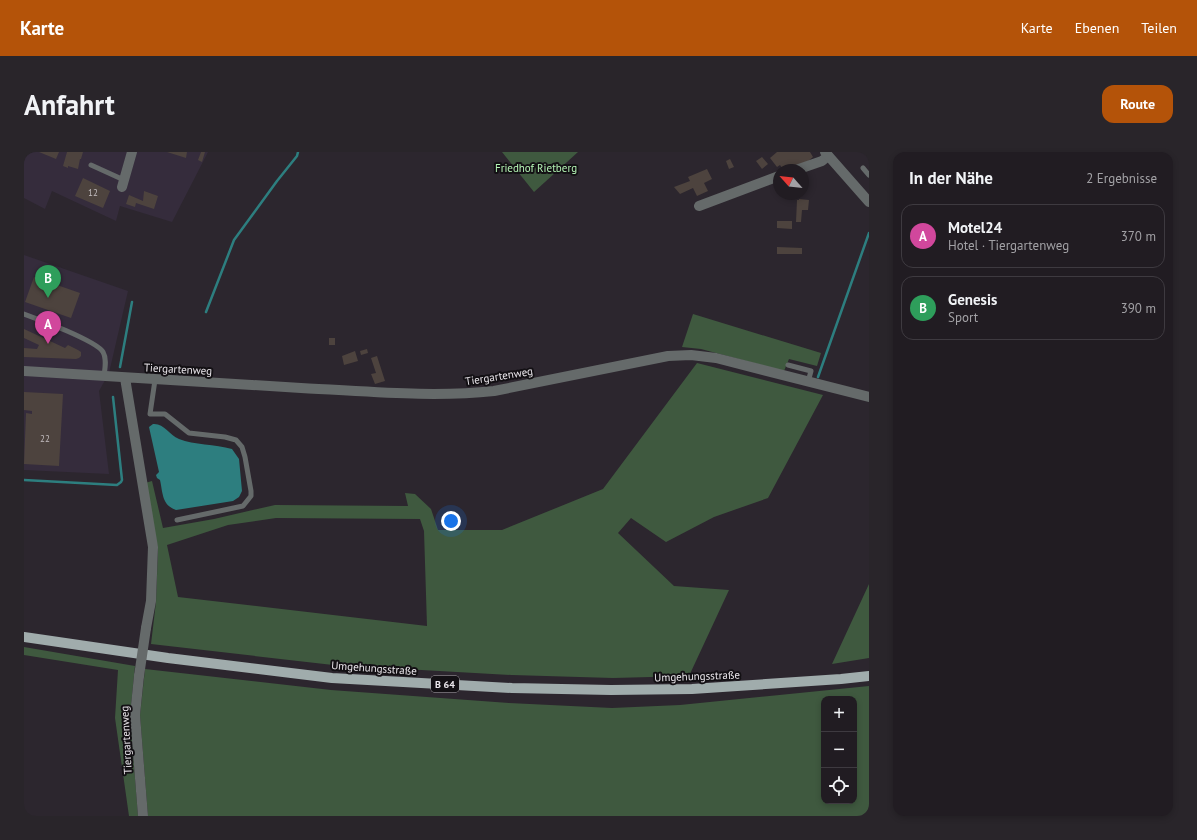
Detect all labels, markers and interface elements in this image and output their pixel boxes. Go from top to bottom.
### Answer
text: Karte [20,16,64,40]
text: Karte [1021,19,1053,37]
text: Ebenen [1075,19,1119,37]
text: Teilen [1141,19,1177,37]
button: Route [1102,85,1173,123]
text: Anfahrt [24,86,115,123]
park label: Friedhof Rietberg [495,161,577,175]
north arrow [773,164,809,200]
text: In der Nähe [909,167,993,189]
text: 2 Ergebnisse [1086,170,1157,187]
house number: 12 [88,187,98,198]
text: Motel24 [948,218,1002,237]
text: A [919,228,927,245]
text: 370 m [1121,228,1156,245]
text: Hotel · Tiergartenweg [948,237,1069,254]
pin: B [35,265,61,298]
text: Genesis [948,290,997,309]
text: B [919,300,927,317]
text: 390 m [1121,300,1156,317]
text: Sport [948,309,978,326]
pin: A [35,311,61,344]
street label: Tiergartenweg [143,360,213,378]
street label: Tiergartenweg [464,364,534,388]
house number: 22 [40,433,50,444]
your location [441,511,461,531]
street label: Umgehungsstraße [331,658,418,678]
street label: Umgehungsstraße [654,667,741,684]
road number: B 64 [431,676,459,692]
map controls [821,696,857,804]
button: + [821,696,857,732]
street label: Tiergartenweg [117,705,135,775]
button: − [821,732,857,768]
button: locate [821,768,857,804]

